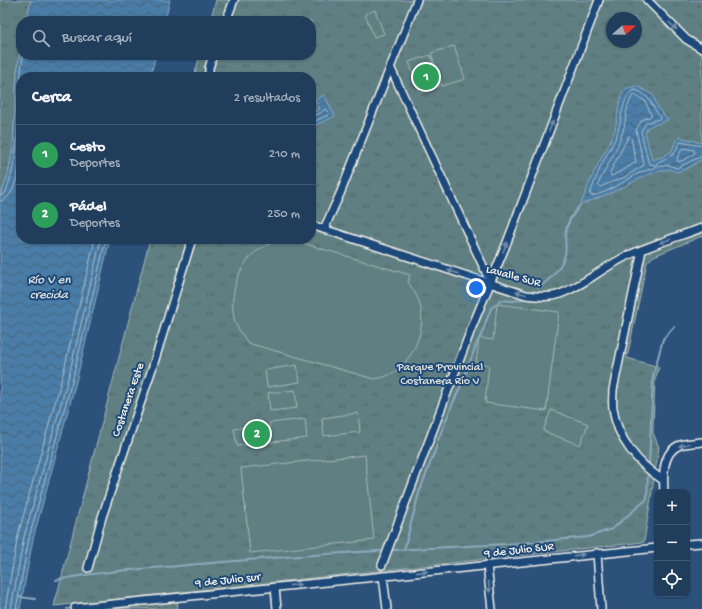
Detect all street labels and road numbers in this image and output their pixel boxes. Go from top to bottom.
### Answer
street label: Lavalle SUR [484,263,543,291]
street label: Costanera Este [110,360,148,439]
street label: 9 de Julio SUR [482,540,555,562]
street label: 9 de Julio sur [194,570,263,591]

